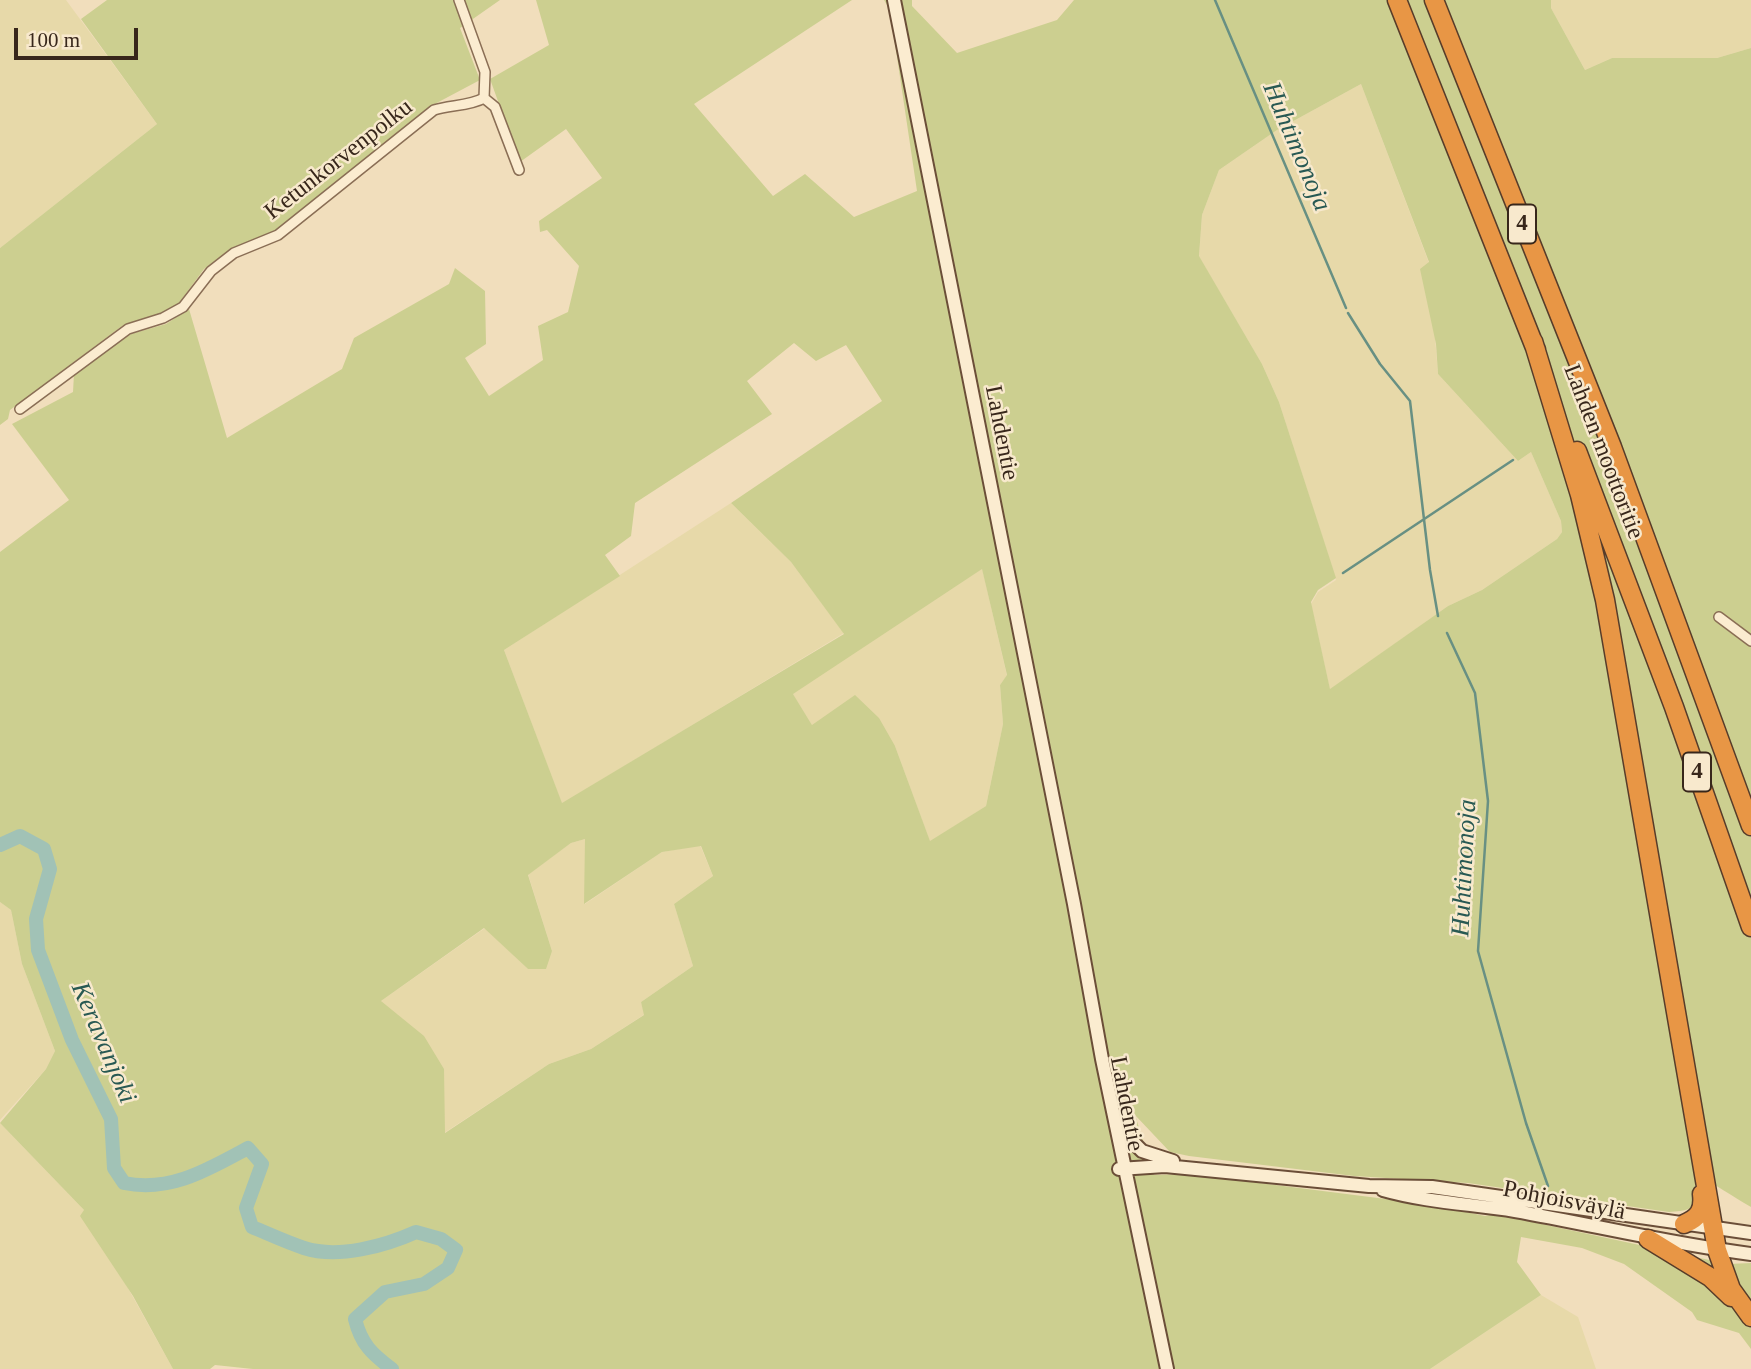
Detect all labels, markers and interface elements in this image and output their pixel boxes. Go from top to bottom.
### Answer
scale bar [18,14,142,58]
text: 100 m [27,28,80,52]
water label: Huhtimonoja [1255,78,1337,216]
street label: Ketunkorvenpolku [259,93,419,227]
road number: 4 [1508,204,1536,244]
street label: Lahden moottoritie [1556,361,1650,543]
street label: Lahdentie [978,383,1024,483]
road number: 4 [1683,752,1711,792]
water label: Huhtimonoja [1446,799,1484,937]
water label: Keravanjoki [64,978,142,1108]
street label: Lahdentie [1103,1054,1149,1154]
street label: Pohjoisväylä [1500,1175,1628,1227]

